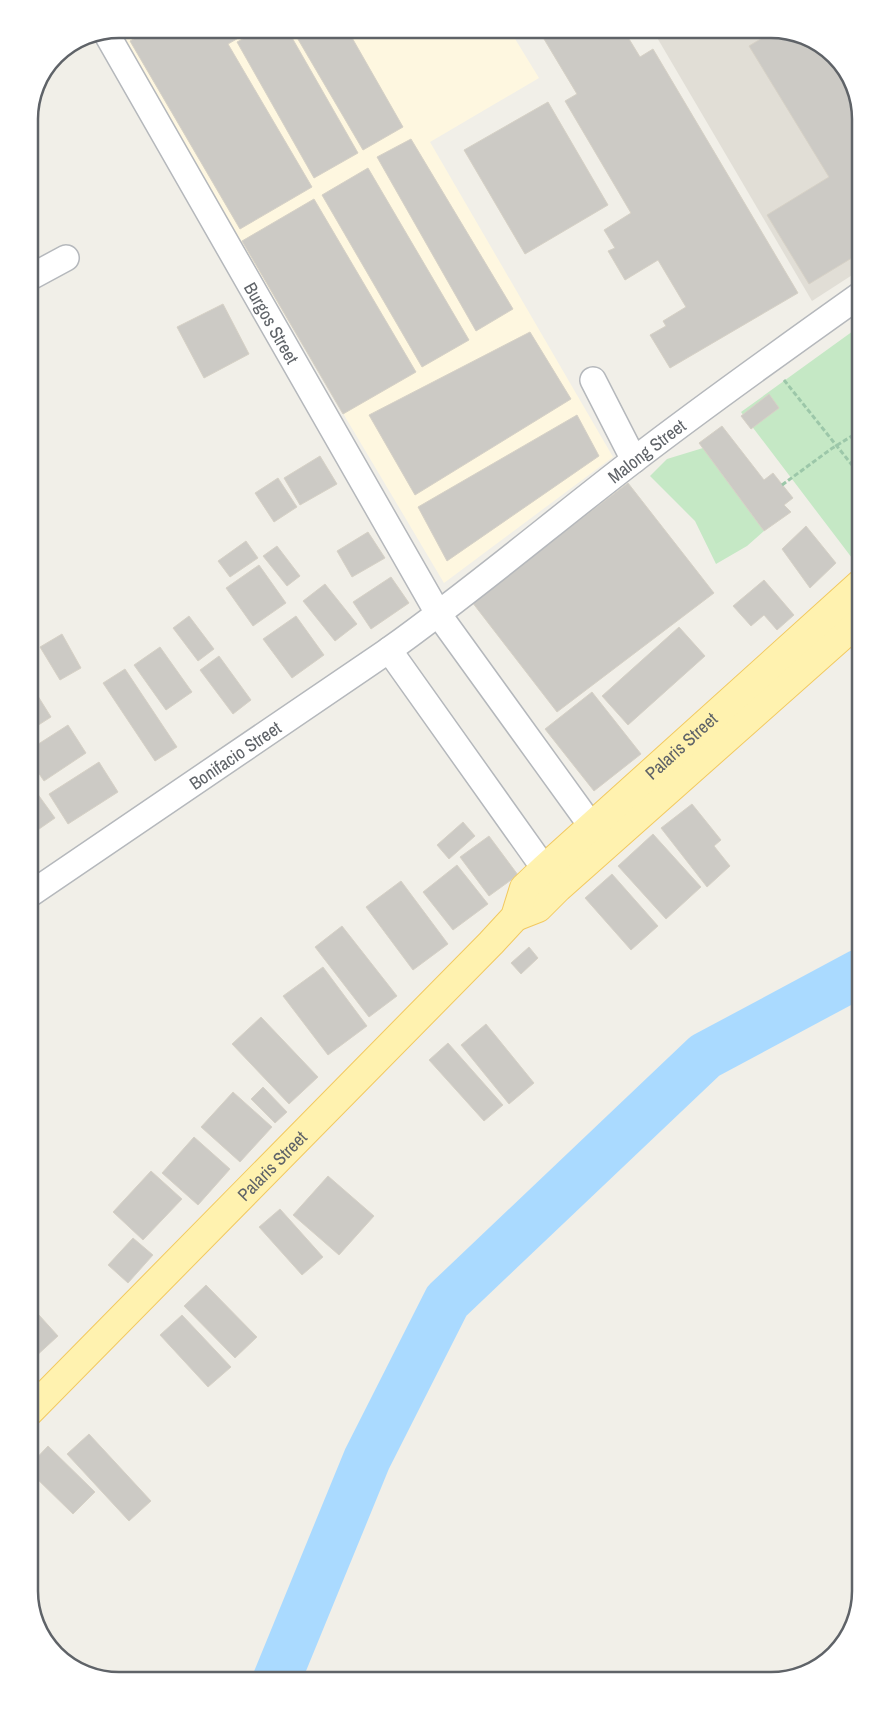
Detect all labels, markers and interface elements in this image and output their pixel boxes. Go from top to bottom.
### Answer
street label: Burgos Street [239,277,305,368]
street label: Malong Street [602,413,690,489]
street label: Palaris Street [639,706,723,785]
street label: Bonifacio Street [184,715,286,795]
street label: Palaris Street [231,1125,312,1206]

